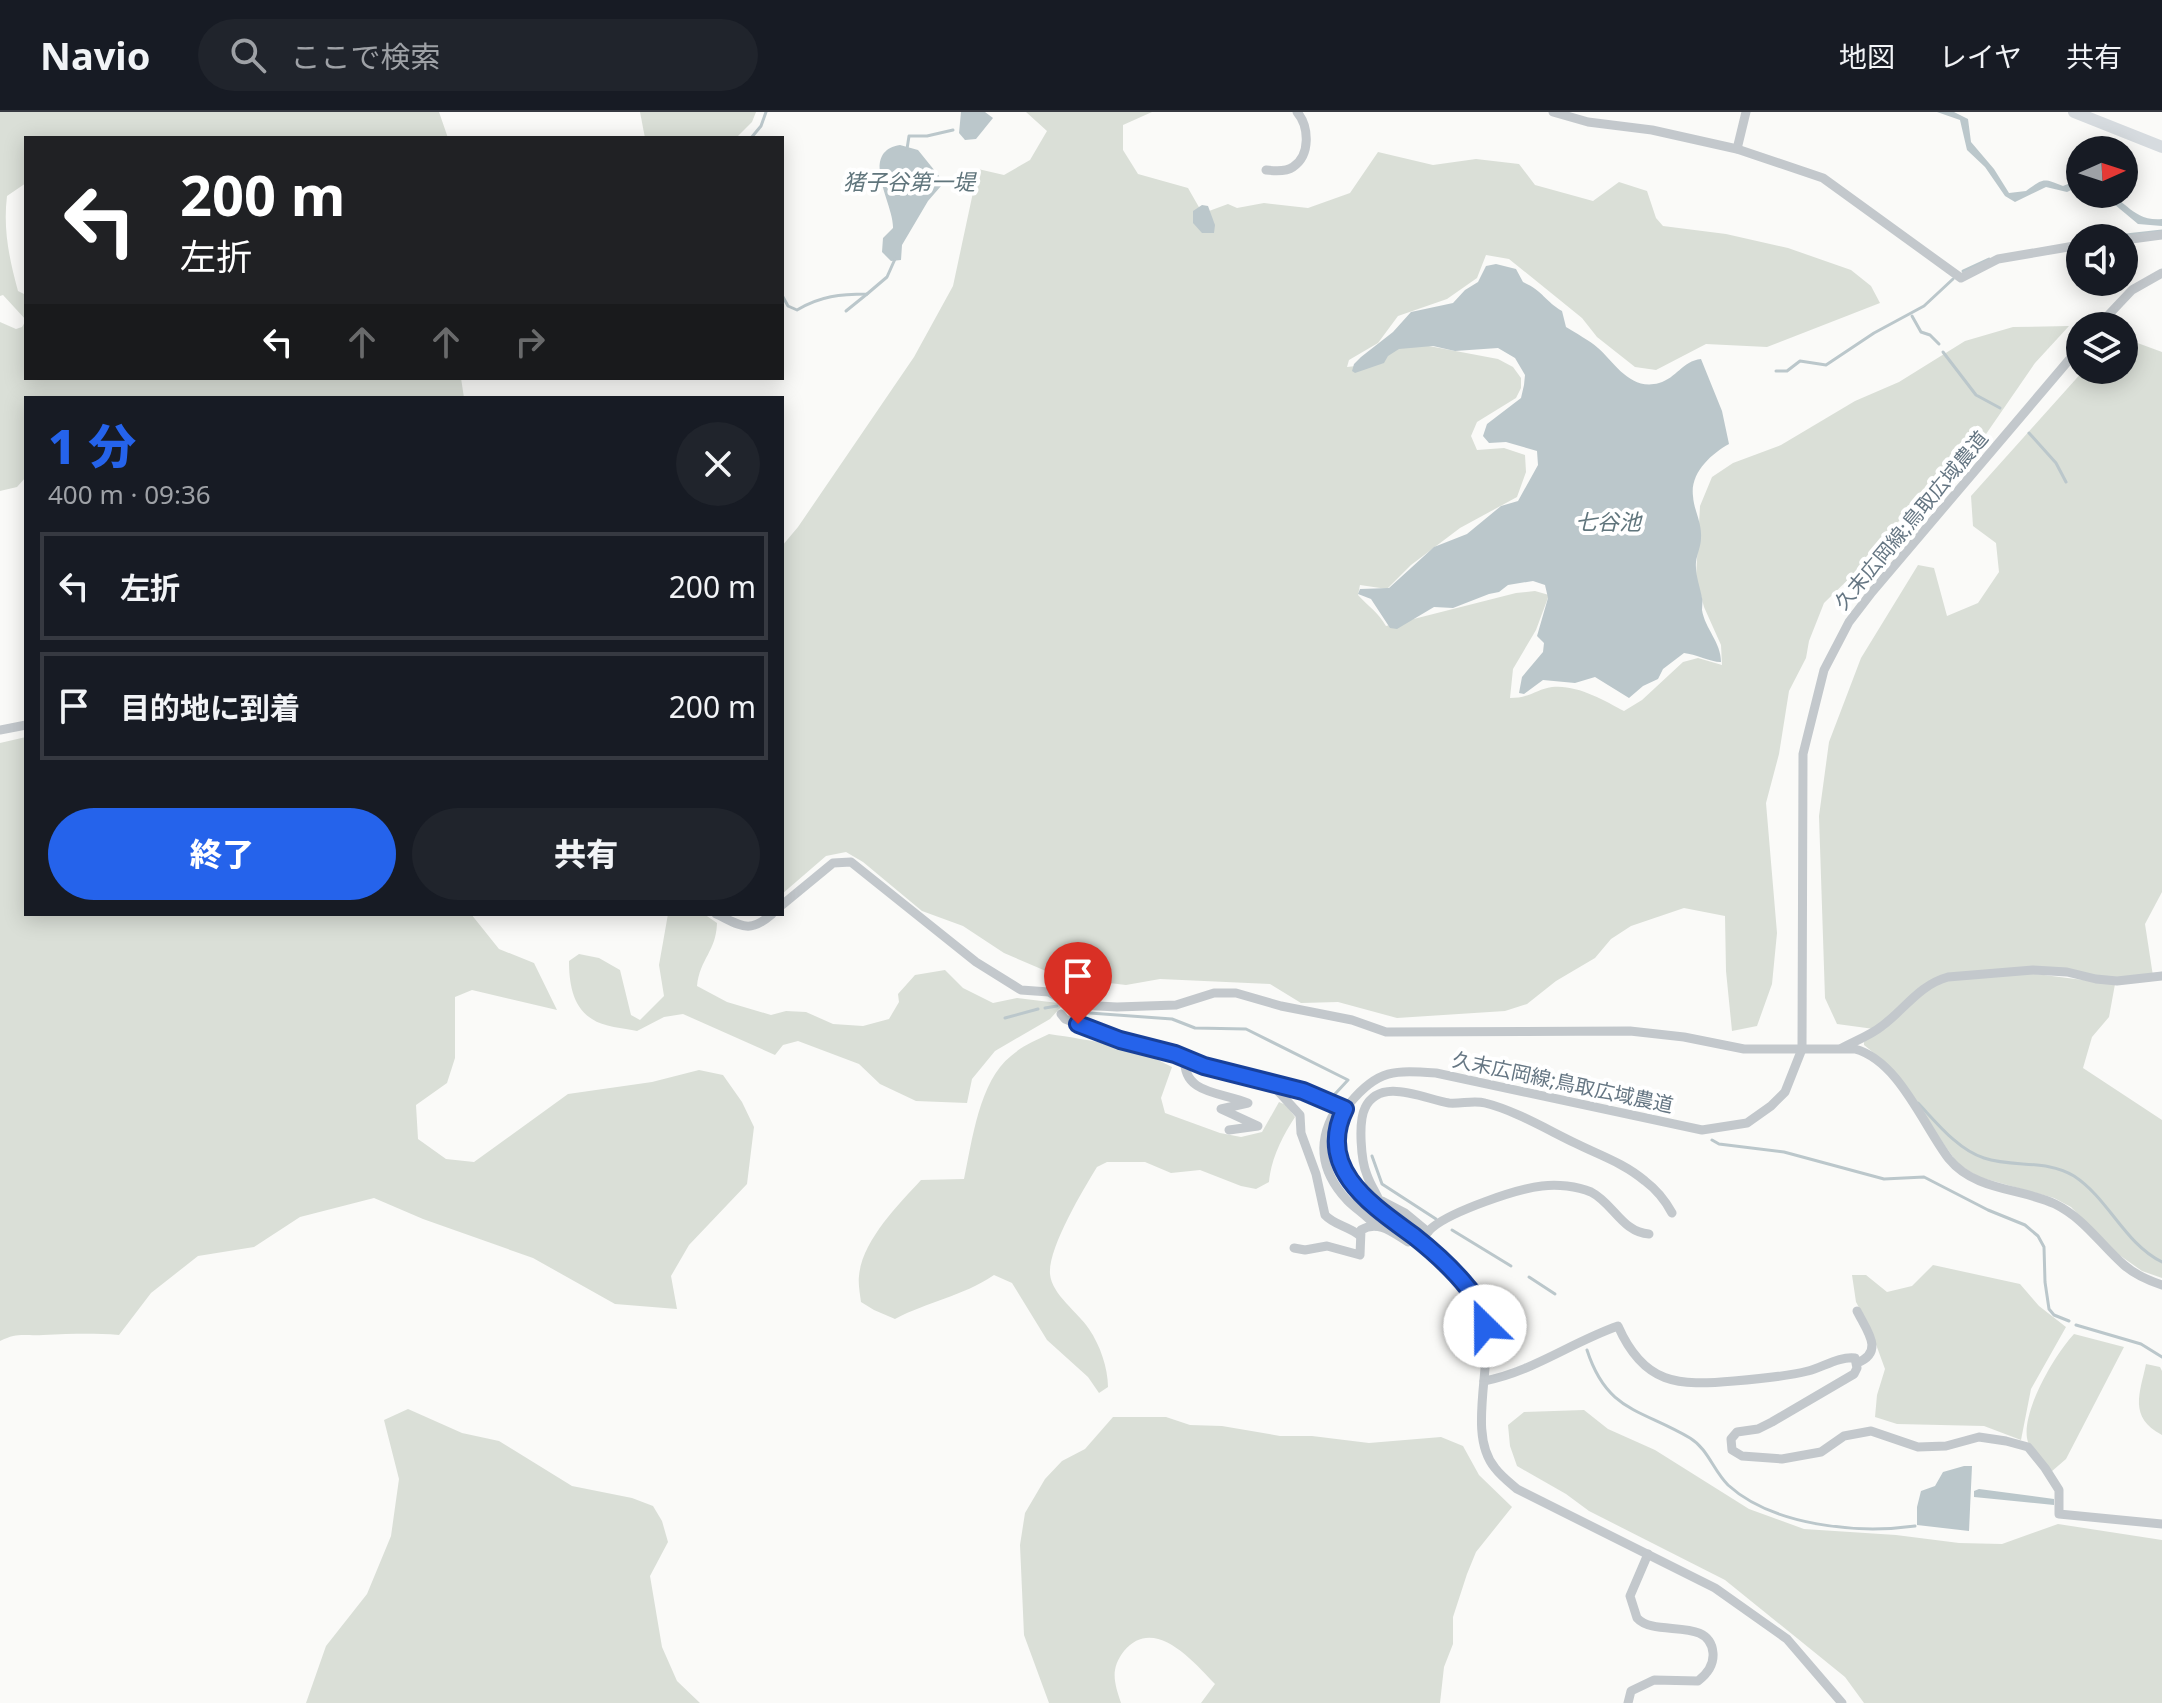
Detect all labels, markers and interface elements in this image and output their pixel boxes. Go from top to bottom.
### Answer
search box [198,19,758,91]
text: Navio [40,29,150,81]
icon: search [226,33,270,77]
text: ここで検索 [290,36,440,77]
text: 地図 [1839,37,1895,75]
text: レイヤ [1939,37,2022,75]
text: 共有 [2066,37,2122,75]
north arrow [2066,136,2138,208]
map controls [2066,136,2138,384]
text: 200 m [180,156,345,232]
water label: 猪子谷第一堤 [843,166,977,196]
icon: left [48,168,152,272]
button: sound [2066,224,2138,296]
text: 左折 [180,232,252,281]
button: layers [2066,312,2138,384]
icon: left [256,320,300,364]
icon: ahead [340,320,384,364]
icon: ahead [424,320,468,364]
icon: right [508,320,552,364]
text: 1 分 [48,413,136,478]
button: close [676,422,760,506]
street label: 久末広岡線;鳥取広域農道 [1828,425,1994,615]
text: 400 m · 09:36 [48,476,211,512]
water label: 七谷池 [1575,506,1643,536]
icon: left [52,564,96,608]
text: 200 m [669,566,756,607]
text: 左折 [120,567,180,608]
icon: arrive [52,684,96,728]
text: 200 m [669,686,756,727]
text: 目的地に到着 [120,687,300,728]
button: 終了 [48,808,396,900]
button: 共有 [412,808,760,900]
pin [1044,942,1112,1024]
icon: arrive [1056,954,1100,998]
street label: 久末広岡線;鳥取広域農道 [1450,1045,1676,1119]
position arrow [1443,1284,1527,1368]

